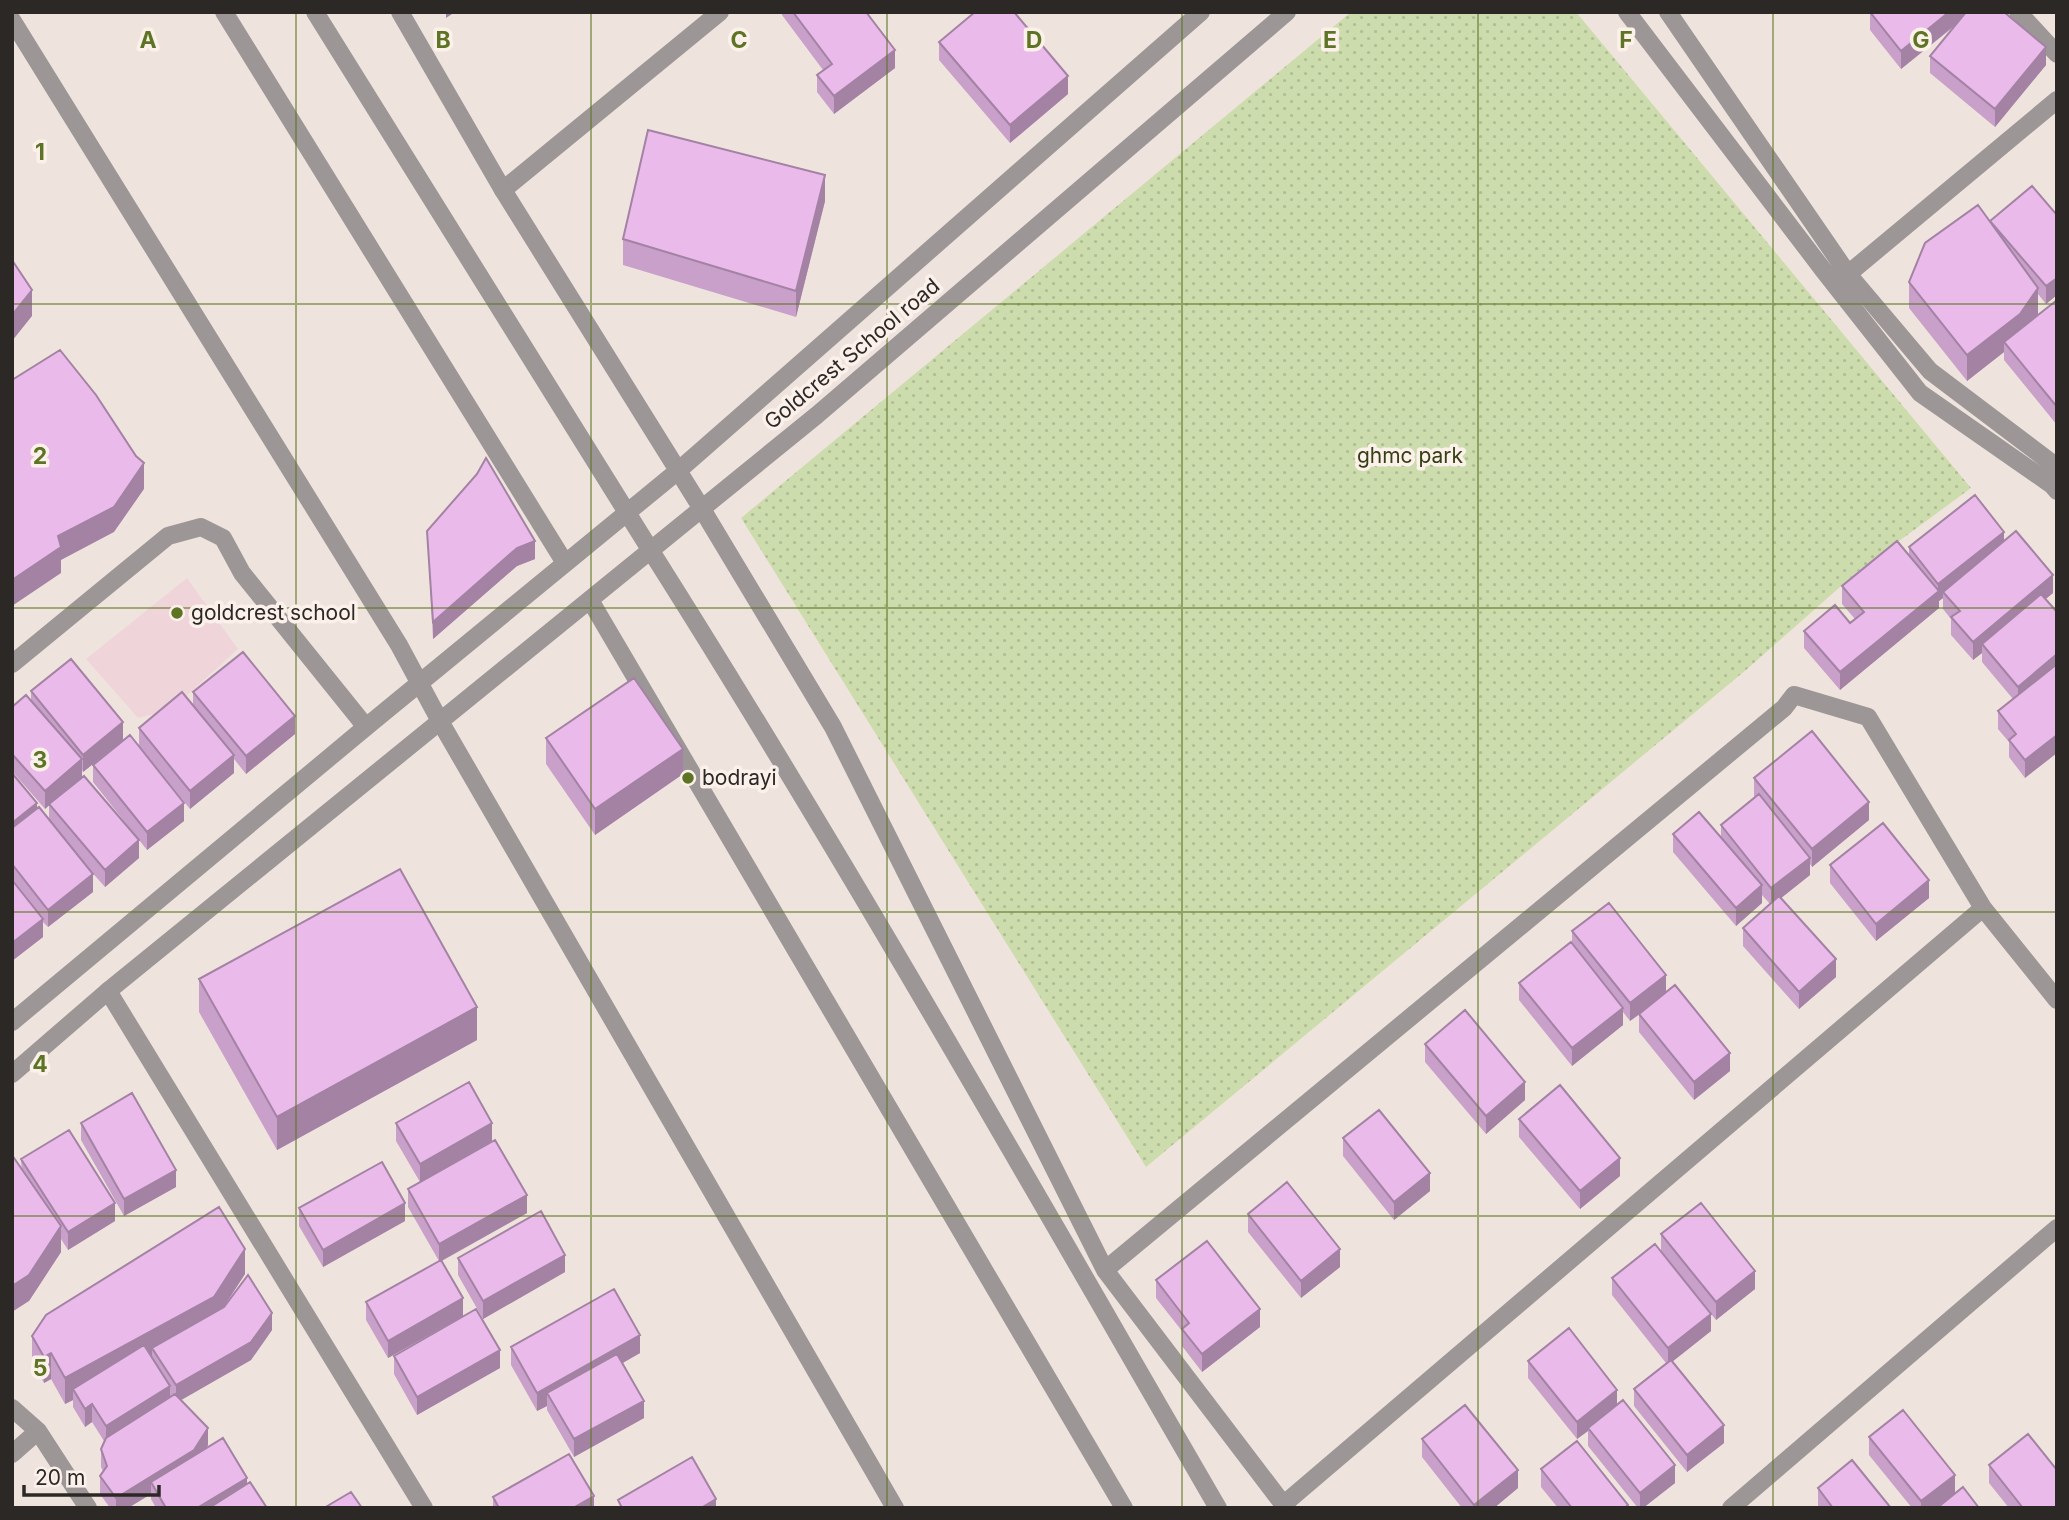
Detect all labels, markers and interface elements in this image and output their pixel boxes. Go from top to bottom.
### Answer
text: A [139,26,157,54]
text: B [435,26,451,54]
text: C [730,26,748,54]
text: D [1026,26,1042,54]
text: E [1323,26,1337,54]
text: F [1619,26,1633,54]
text: G [1912,26,1930,54]
text: 1 [35,138,45,166]
street label: Goldcrest School road [759,273,944,434]
text: 2 [33,442,47,470]
park label: ghmc park [1357,443,1464,468]
place label: goldcrest school [191,600,356,625]
marker: goldcrest school [169,605,185,621]
text: 3 [33,746,47,774]
place label: bodrayi [702,765,777,790]
marker: bodrayi [680,770,696,786]
text: 4 [32,1050,48,1078]
text: 5 [33,1354,47,1382]
scale bar [24,1454,159,1498]
text: 20 m [35,1465,85,1490]

